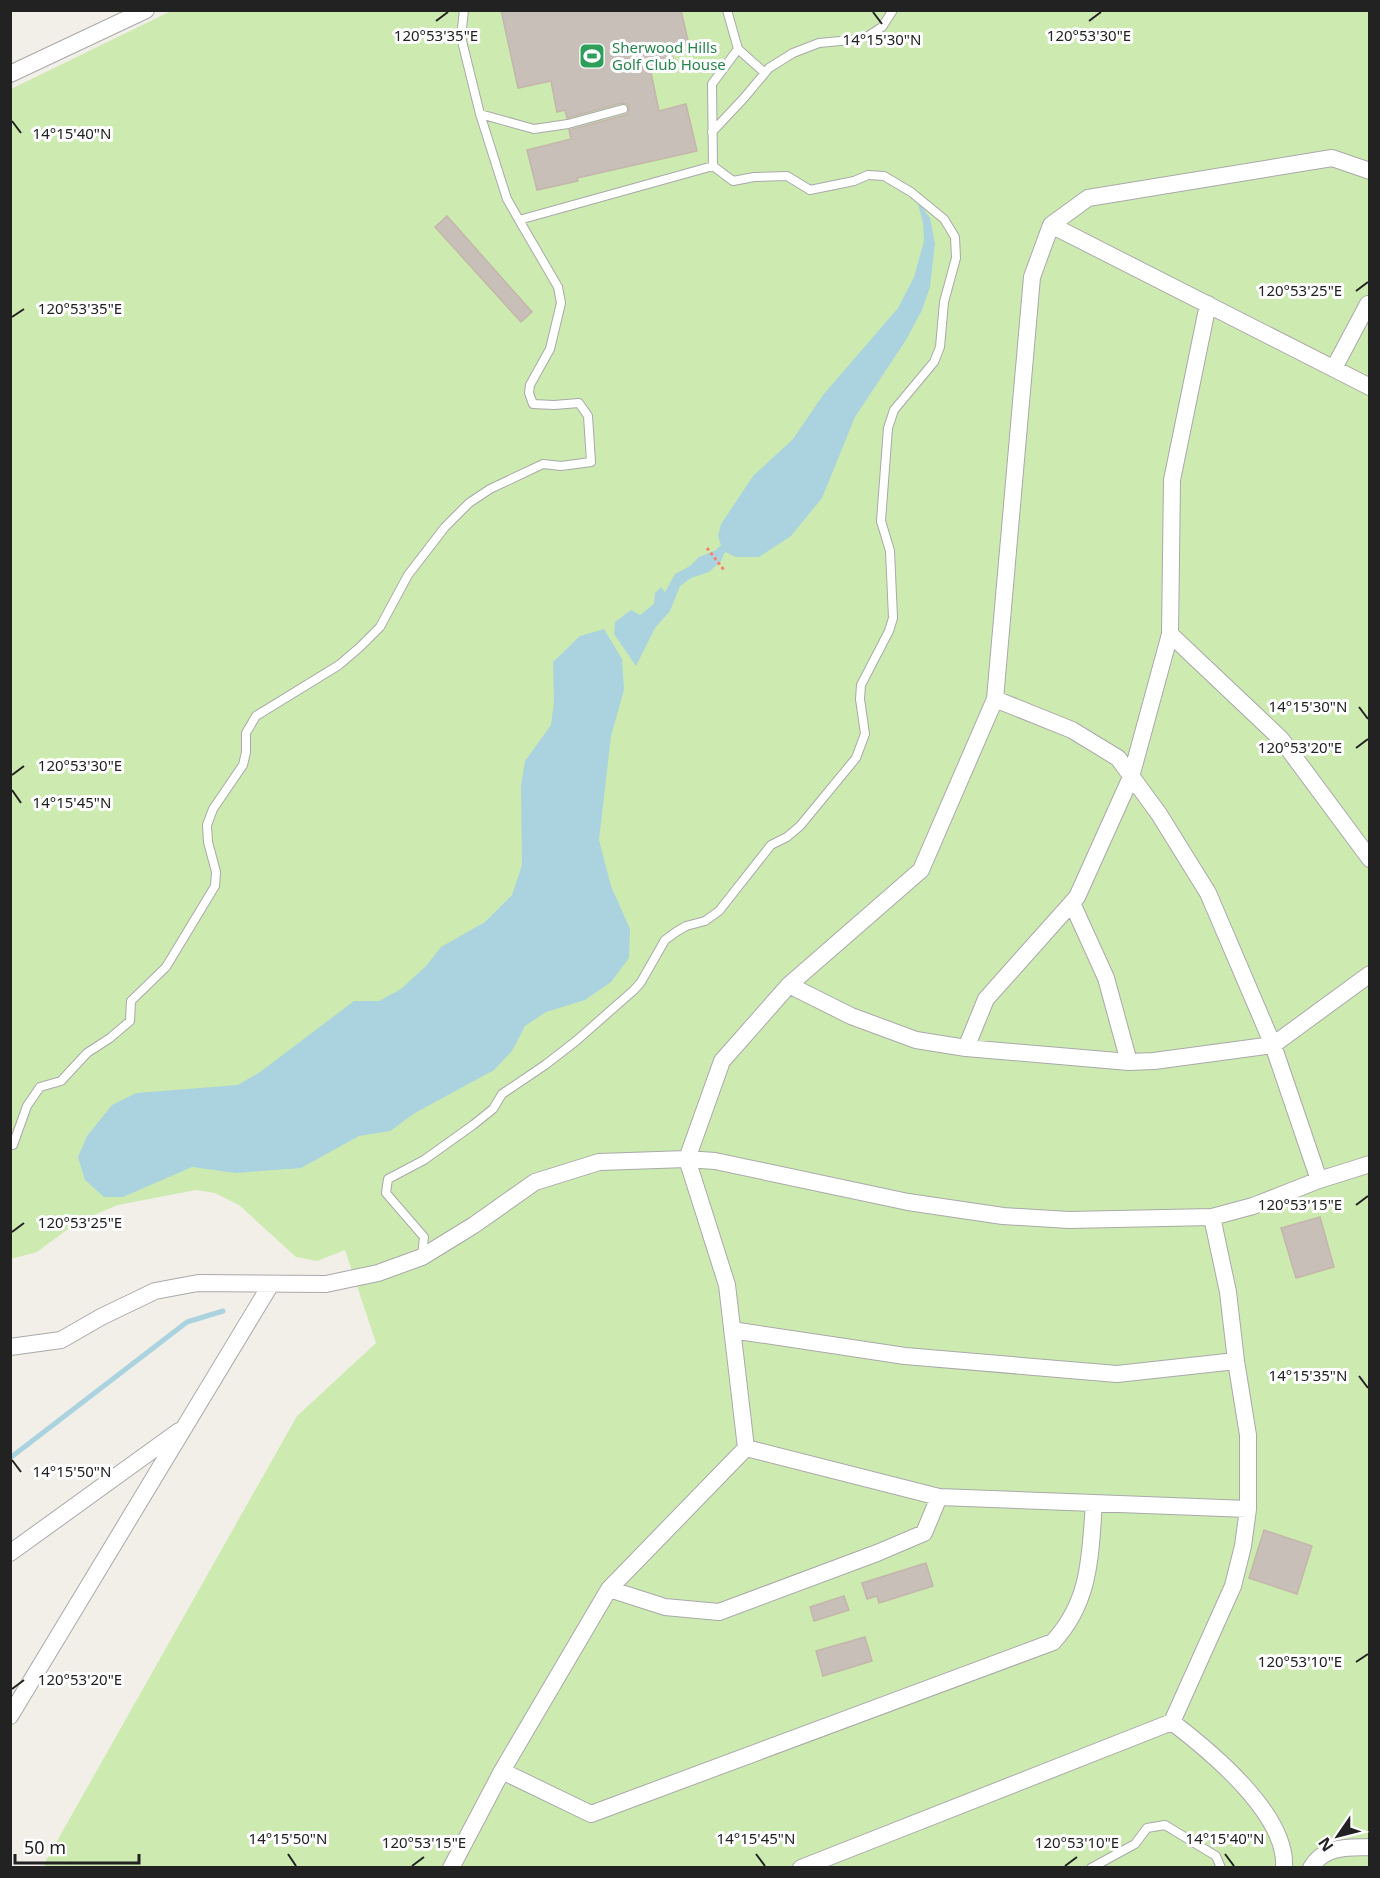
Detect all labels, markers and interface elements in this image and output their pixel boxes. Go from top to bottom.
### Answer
text: 120°53'35"E [394,25,478,45]
text: 120°53'30"E [1047,25,1131,45]
text: 14°15'30"N [843,29,921,49]
place label: Sherwood Hills Golf Club House [612,37,726,74]
sports icon: Sherwood Hills Golf Club House [577,41,607,71]
text: 14°15'40"N [33,123,111,143]
text: 120°53'25"E [1258,280,1342,300]
text: 120°53'35"E [38,298,122,318]
text: 14°15'30"N [1269,696,1347,716]
text: 120°53'20"E [1258,737,1342,757]
text: 120°53'30"E [38,755,122,775]
text: 14°15'45"N [33,792,111,812]
text: 120°53'15"E [1258,1194,1342,1214]
text: 120°53'25"E [38,1212,122,1232]
text: 14°15'35"N [1269,1365,1347,1385]
text: 14°15'50"N [33,1461,111,1481]
text: 120°53'10"E [1258,1651,1342,1671]
text: 120°53'20"E [38,1669,122,1689]
north arrow [1308,1806,1368,1866]
scale bar [15,1827,140,1865]
text: 14°15'50"N [249,1828,327,1848]
text: 14°15'45"N [717,1828,795,1848]
text: 14°15'40"N [1186,1828,1264,1848]
text: 120°53'15"E [382,1832,466,1852]
text: 120°53'10"E [1035,1832,1119,1852]
text: N [1313,1833,1338,1856]
text: 50 m [24,1835,66,1859]

